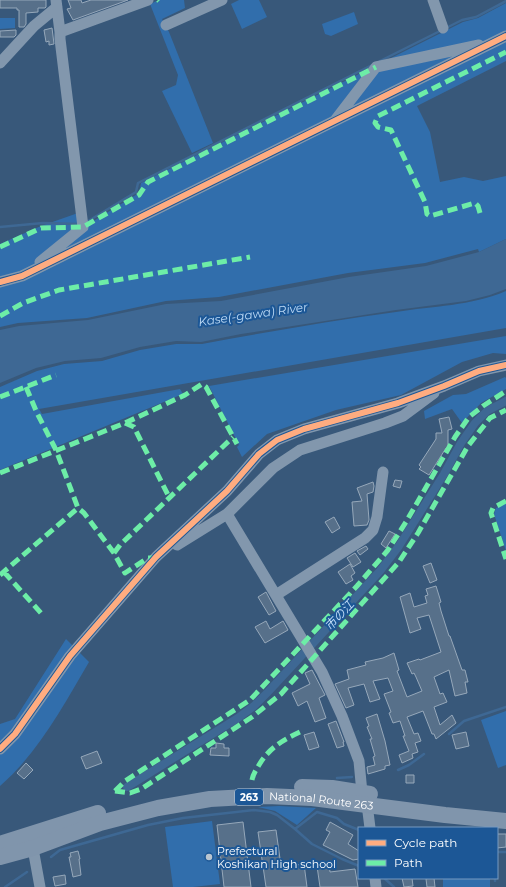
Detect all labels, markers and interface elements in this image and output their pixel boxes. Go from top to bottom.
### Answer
water label: Kase(-gawa) River [197,299,309,329]
water label: 市の江 [321,595,358,633]
road number: 263 [235,789,263,805]
street label: National Route 263 [269,789,374,813]
legend [358,827,498,879]
text: Cycle path [394,835,457,850]
place label: Prefectural Koshikan High school [217,844,336,871]
marker: Prefectural Koshikan High school [204,852,214,862]
text: Path [394,855,423,870]

